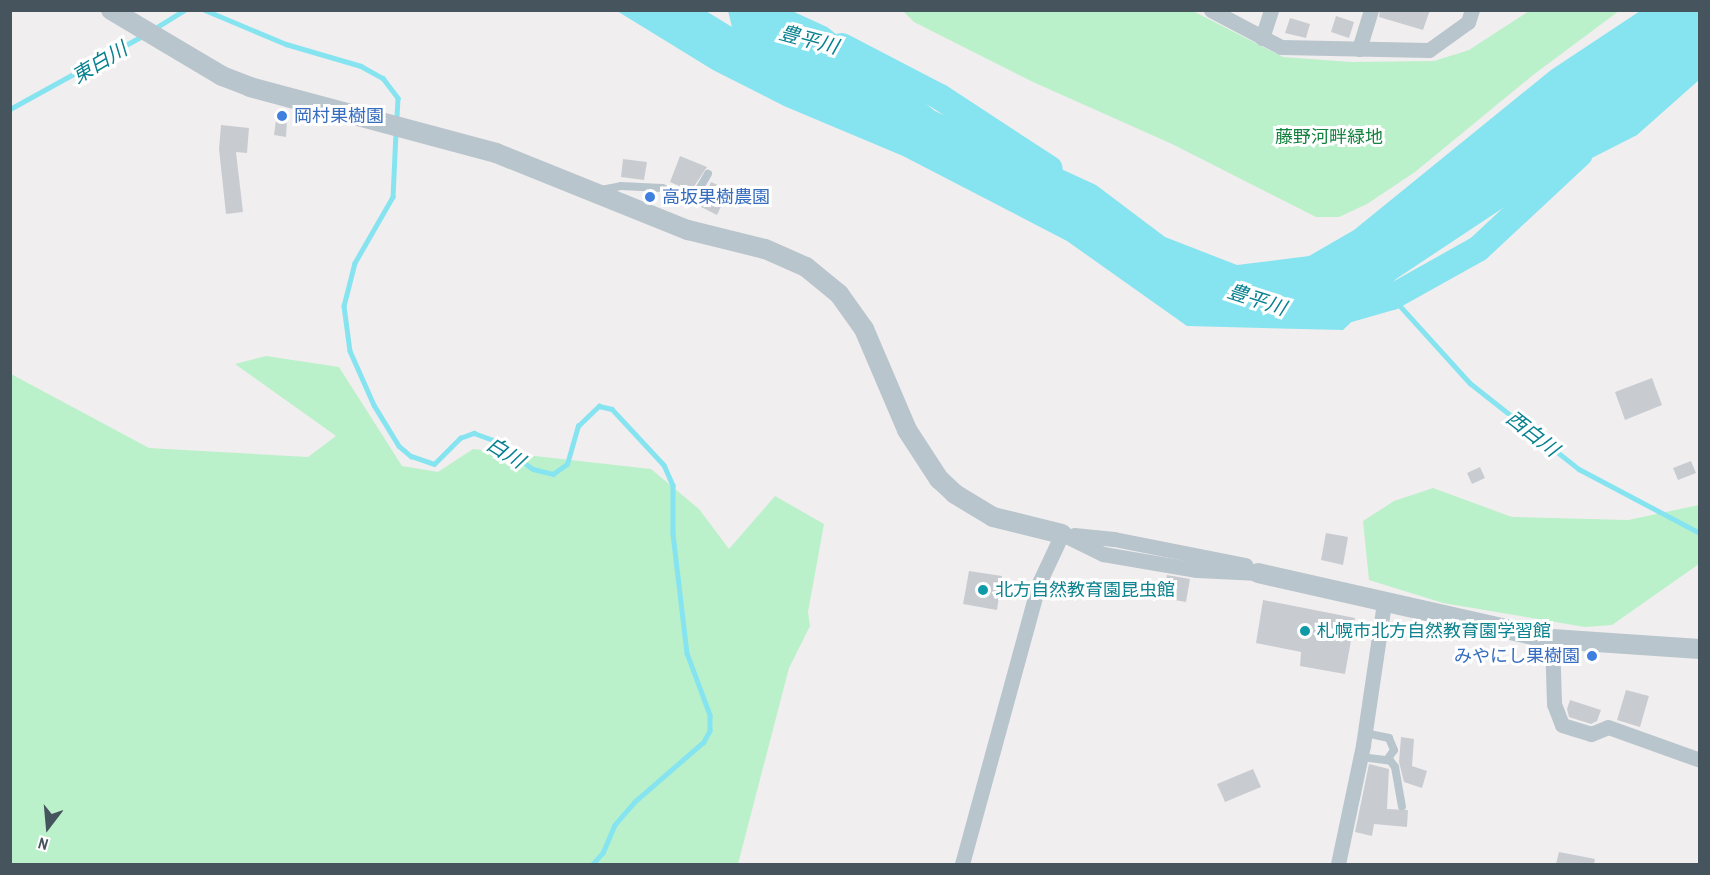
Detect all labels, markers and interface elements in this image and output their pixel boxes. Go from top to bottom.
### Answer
water label: 豊平川 [777,20,841,58]
water label: 東白川 [67,36,131,88]
place label: 岡村果樹園 [294,105,384,127]
marker: 岡村果樹園 [275,109,289,123]
park label: 藤野河畔緑地 [1275,126,1383,148]
place label: 高坂果樹農園 [662,186,770,208]
marker: 高坂果樹農園 [643,190,657,204]
water label: 豊平川 [1225,278,1289,320]
water label: 西白川 [1502,405,1564,461]
water label: 白川 [483,431,529,473]
place label: 北方自然教育園昆虫館 [995,579,1175,601]
marker: 北方自然教育園昆虫館 [976,583,990,597]
place label: 札幌市北方自然教育園学習館 [1317,620,1551,642]
marker: 札幌市北方自然教育園学習館 [1298,624,1312,638]
place label: みやにし果樹園 [1454,645,1580,667]
marker: みやにし果樹園 [1585,649,1599,663]
north arrow [18,797,78,857]
text: N [35,832,51,856]

